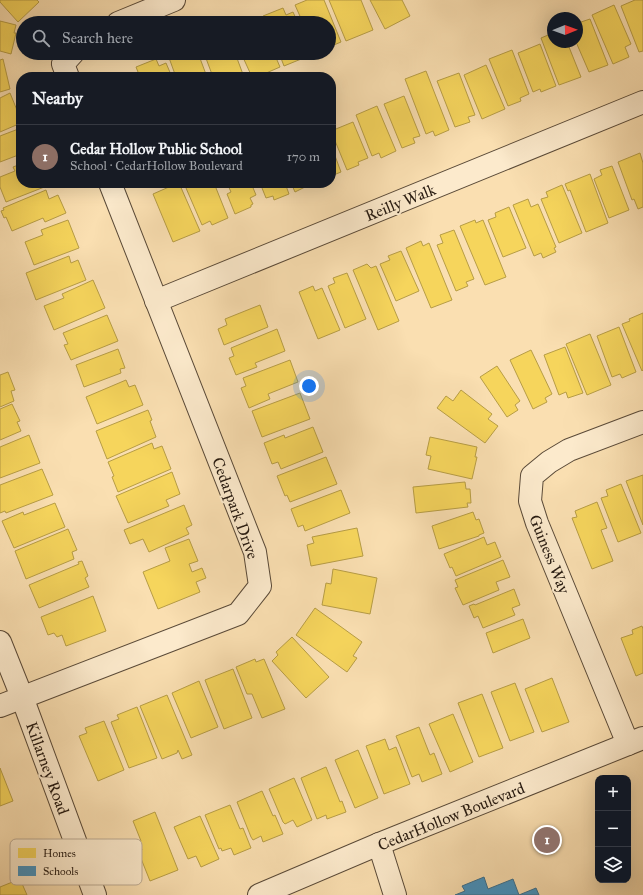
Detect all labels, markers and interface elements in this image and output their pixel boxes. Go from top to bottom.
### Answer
north arrow [547,12,583,48]
search box [16,16,336,60]
icon: search [30,27,52,49]
text: Search here [62,29,133,47]
text: Nearby [32,88,83,109]
text: Cedar Hollow Public School [70,140,242,158]
text: 1 [42,149,48,165]
text: 170 m [287,149,320,165]
text: School · CedarHollow Boulevard [70,158,243,174]
street label: Reilly Walk [362,179,439,225]
your location [299,376,319,396]
street label: Cedarpark Drive [208,455,263,562]
street label: Guiness Way [525,512,574,597]
street label: Killarney Road [22,719,73,817]
map controls [595,775,631,883]
button: + [595,775,631,811]
street label: CedarHollow Boulevard [375,778,528,855]
button: − [595,811,631,847]
pin: 1 [534,825,560,855]
legend [10,839,142,885]
text: Homes [43,847,76,860]
button: layers [595,847,631,883]
text: Schools [43,865,78,878]

